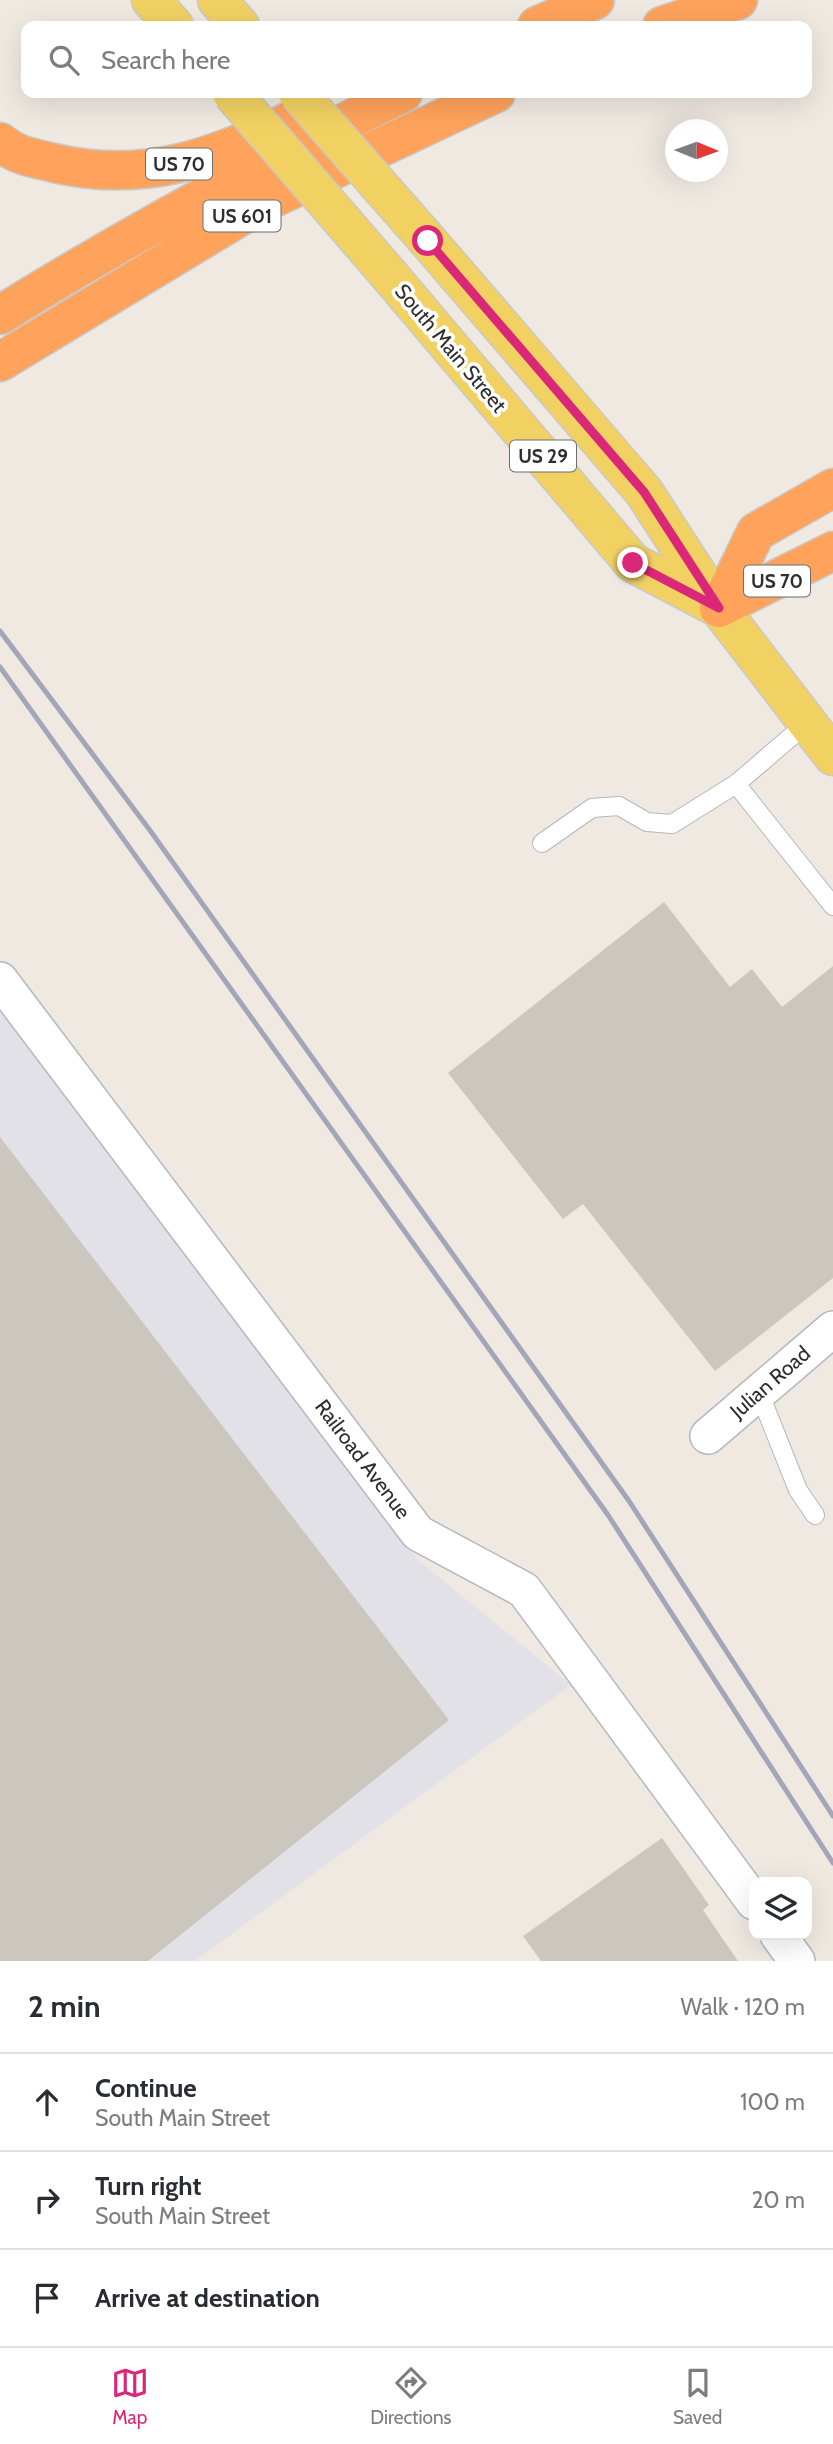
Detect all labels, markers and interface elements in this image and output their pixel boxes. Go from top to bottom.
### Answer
search box [21,21,812,98]
icon: search [45,41,83,79]
text: Search here [101,44,230,76]
north arrow [665,119,728,182]
road number: US 70 [146,148,212,180]
road number: US 601 [204,200,280,232]
route start [412,225,443,256]
street label: South Main Street [390,279,512,417]
road number: US 29 [510,440,576,471]
route end [617,547,648,578]
road number: US 70 [744,566,810,596]
street label: Julian Road [724,1341,815,1424]
street label: Railroad Avenue [310,1394,416,1524]
map controls [749,1877,812,1940]
button: layers [749,1877,812,1940]
text: 2 min [28,1988,100,2025]
text: Walk · 120 m [681,1993,805,2021]
text: Continue [95,2072,197,2104]
icon: ahead [28,2083,66,2121]
text: 100 m [740,2088,805,2116]
text: South Main Street [95,2104,270,2132]
text: Turn right [95,2170,201,2202]
icon: right [28,2181,66,2219]
text: 20 m [752,2186,805,2214]
text: South Main Street [95,2202,270,2230]
icon: arrive [28,2279,66,2317]
text: Arrive at destination [95,2282,320,2314]
tab: Map [111,2364,149,2429]
tab: Directions [370,2364,451,2429]
tab: Saved [673,2364,722,2429]

